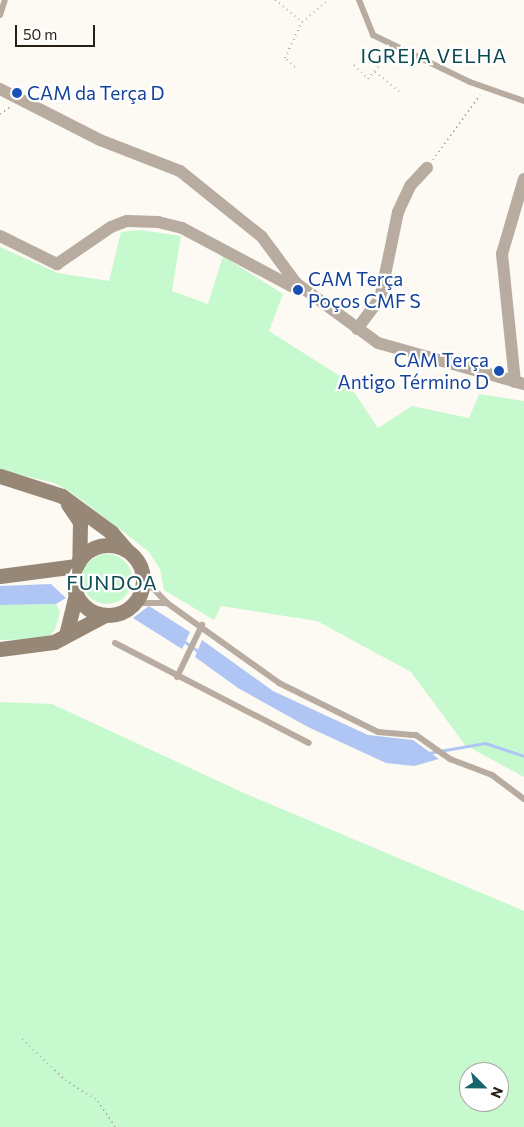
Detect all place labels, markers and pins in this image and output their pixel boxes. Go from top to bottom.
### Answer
place label: CAM da Terça D [27,82,164,104]
marker: CAM da Terça D [11,87,23,99]
place label: CAM Terça Poços CMF S [308,268,421,312]
marker: CAM Terça Poços CMF S [292,284,304,296]
place label: CAM Terça Antigo Término D [338,349,489,393]
marker: CAM Terça Antigo Término D [493,365,505,377]

